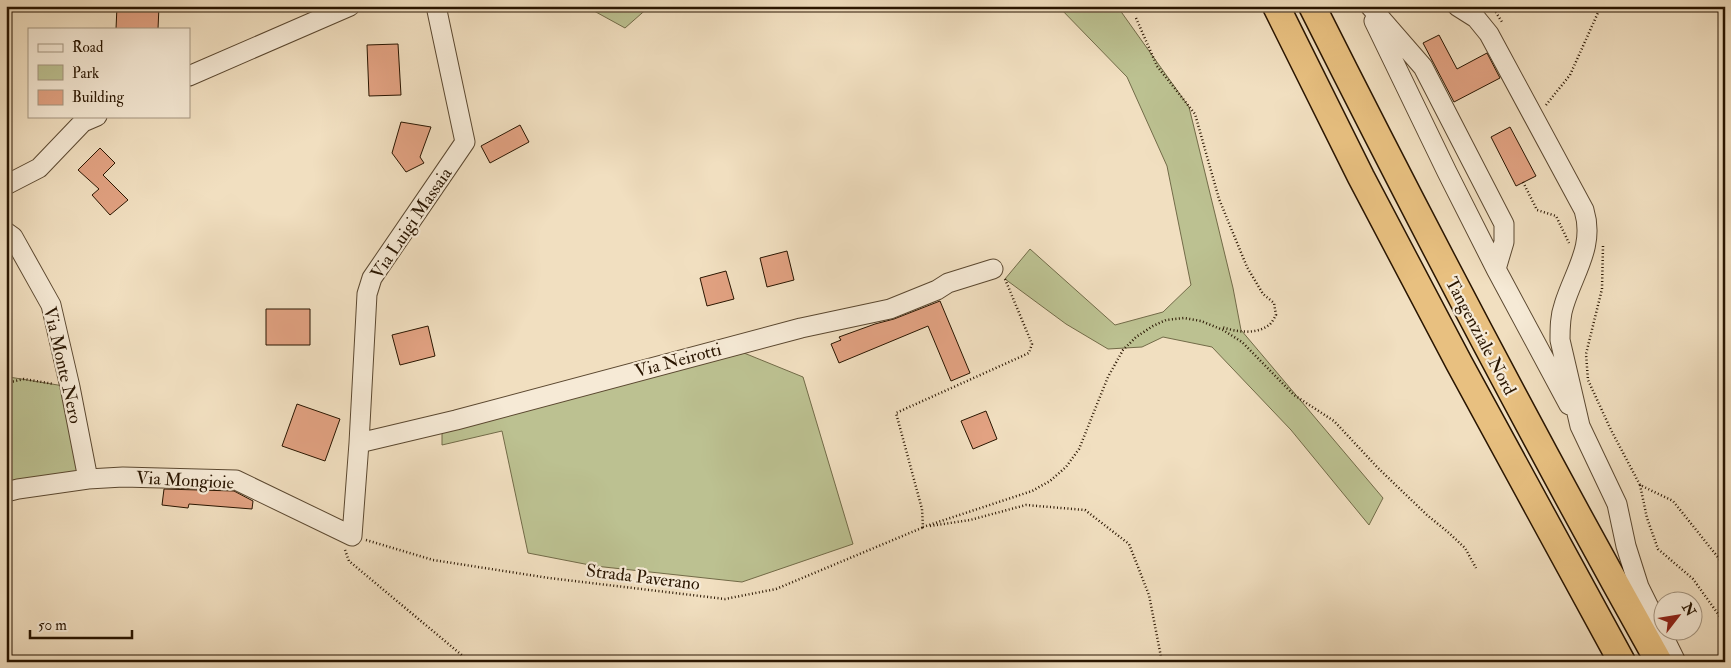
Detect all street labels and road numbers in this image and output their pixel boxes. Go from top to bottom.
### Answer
street label: Via Luigi Massaia [366,163,458,284]
street label: Tangenziale Nord [1440,273,1521,399]
street label: Via Monte Nero [38,304,87,426]
street label: Via Neirotti [632,338,724,383]
street label: Via Mongioie [135,466,235,495]
street label: Strada Paverano [585,559,701,596]

